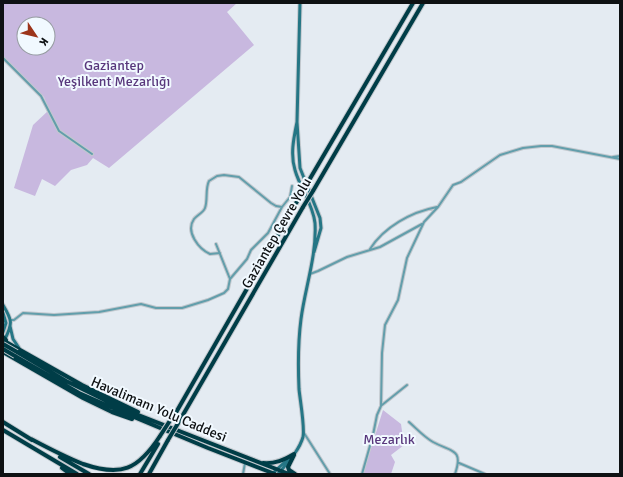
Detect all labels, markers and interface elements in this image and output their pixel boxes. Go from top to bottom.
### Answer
north arrow [16,16,56,56]
text: K [36,35,51,48]
park label: Gaziantep Yeşilkent Mezarlığı [58,57,170,90]
street label: Gaziantep Çevre Yolu [238,175,315,292]
street label: Havalimanı Yolu Caddesi [88,373,229,446]
park label: Mezarlık [363,431,415,448]

